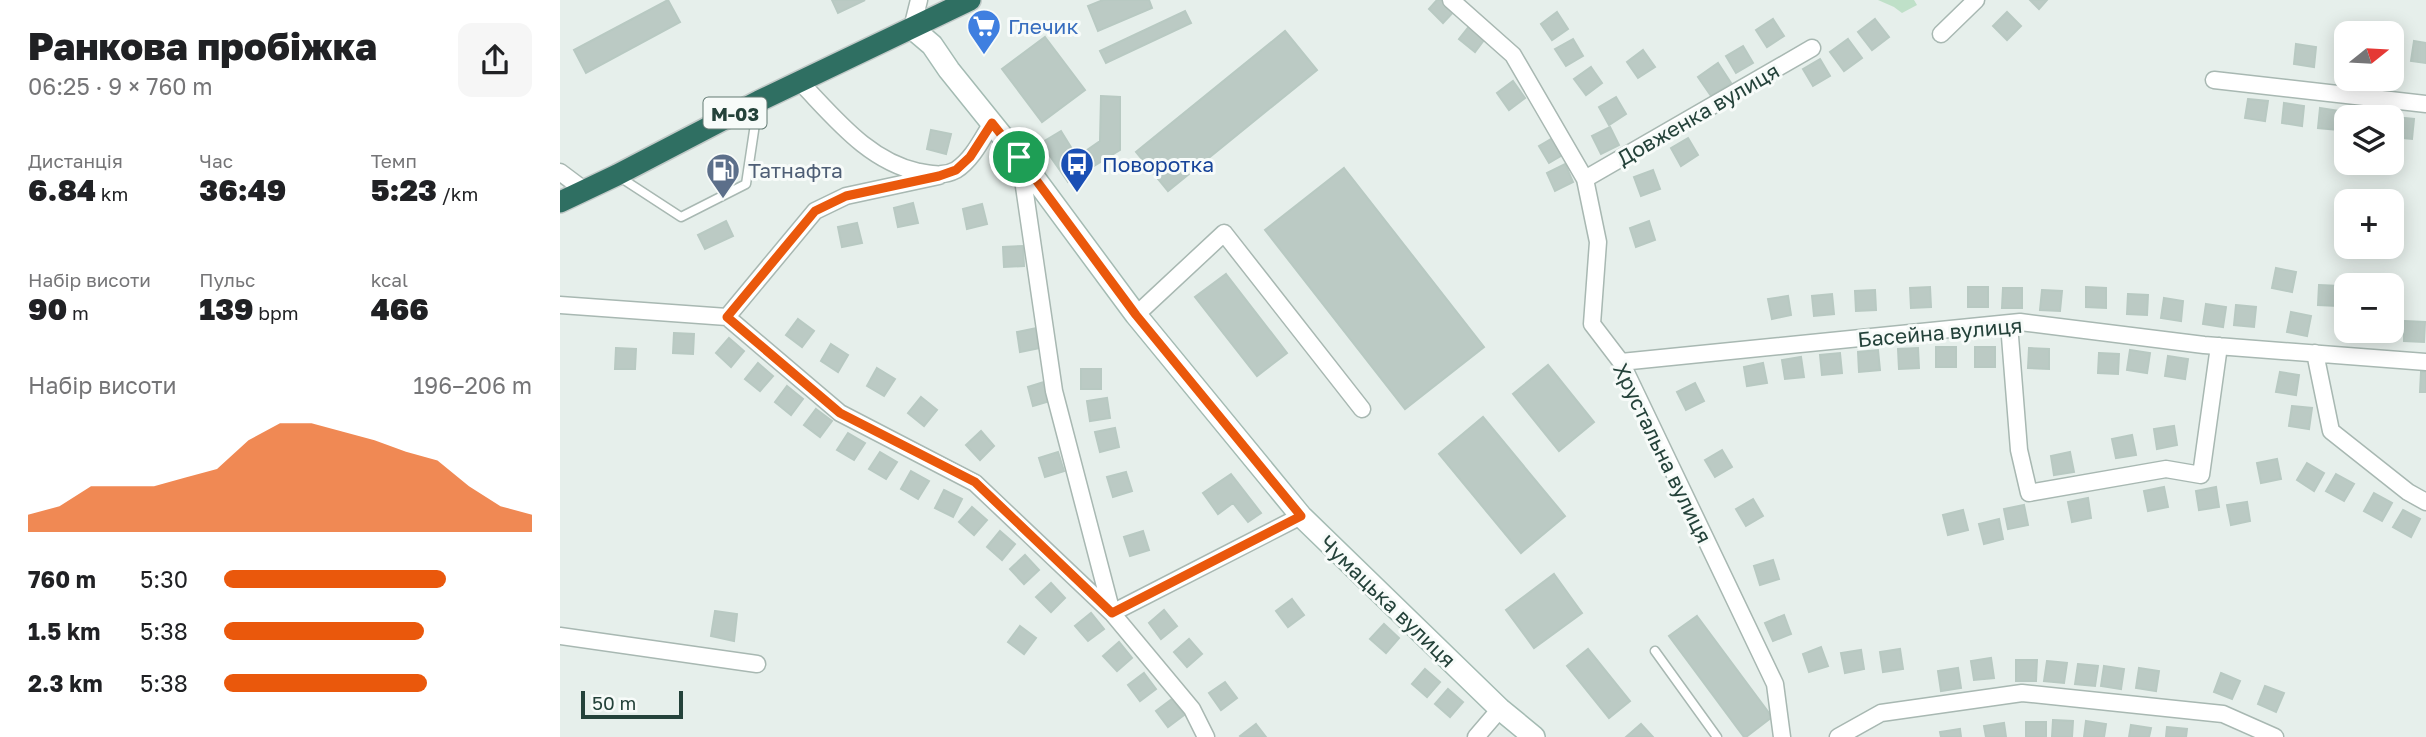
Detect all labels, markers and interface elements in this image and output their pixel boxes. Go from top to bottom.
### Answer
supermarket icon: Глечик [965,7,1003,56]
place label: Глечик [1008,13,1078,39]
north arrow [2334,21,2404,91]
map controls [2334,21,2404,343]
text: Ранкова пробіжка [28,23,377,68]
button: share [458,23,532,97]
street label: Довженка вулиця [1612,57,1784,171]
text: 06:25 · 9 × 760 m [28,72,213,100]
road number: М-03 [704,97,766,128]
button: layers [2334,105,2404,175]
pin [989,127,1049,187]
icon: arrive [1000,138,1038,176]
bus stop icon: Поворотка [1058,145,1096,194]
text: Дистанція [28,149,123,172]
text: Час [199,149,233,172]
text: Темп [371,149,417,172]
fuel station icon: Татнафта [704,151,742,200]
place label: Поворотка [1102,151,1214,177]
place label: Татнафта [748,157,843,183]
text: 6.84 [28,172,96,208]
text: 36:49 [199,172,286,208]
text: 5:23 [371,172,437,208]
text: km [96,182,128,205]
text: /km [437,182,478,205]
button: + [2334,189,2404,259]
text: Набір висоти [28,268,151,291]
text: Пульс [199,268,255,291]
text: kcal [371,268,408,291]
button: − [2334,273,2404,343]
text: 90 [28,291,67,327]
text: 139 [199,291,254,327]
text: 466 [371,291,429,327]
text: m [67,301,89,324]
text: bpm [254,301,299,324]
street label: Басейна вулиця [1857,312,2023,352]
street label: Хрустальна вулиця [1608,359,1718,547]
text: Набір висоти [28,371,177,399]
text: 196–206 m [413,371,532,399]
street label: Чумацька вулиця [1315,530,1461,672]
text: 760 m [28,565,96,593]
text: 5:30 [140,565,188,593]
text: 1.5 km [28,617,100,645]
text: 5:38 [140,617,188,645]
text: 2.3 km [28,669,103,697]
text: 5:38 [140,669,188,697]
scale bar [581,688,682,720]
text: 50 m [592,691,636,714]

